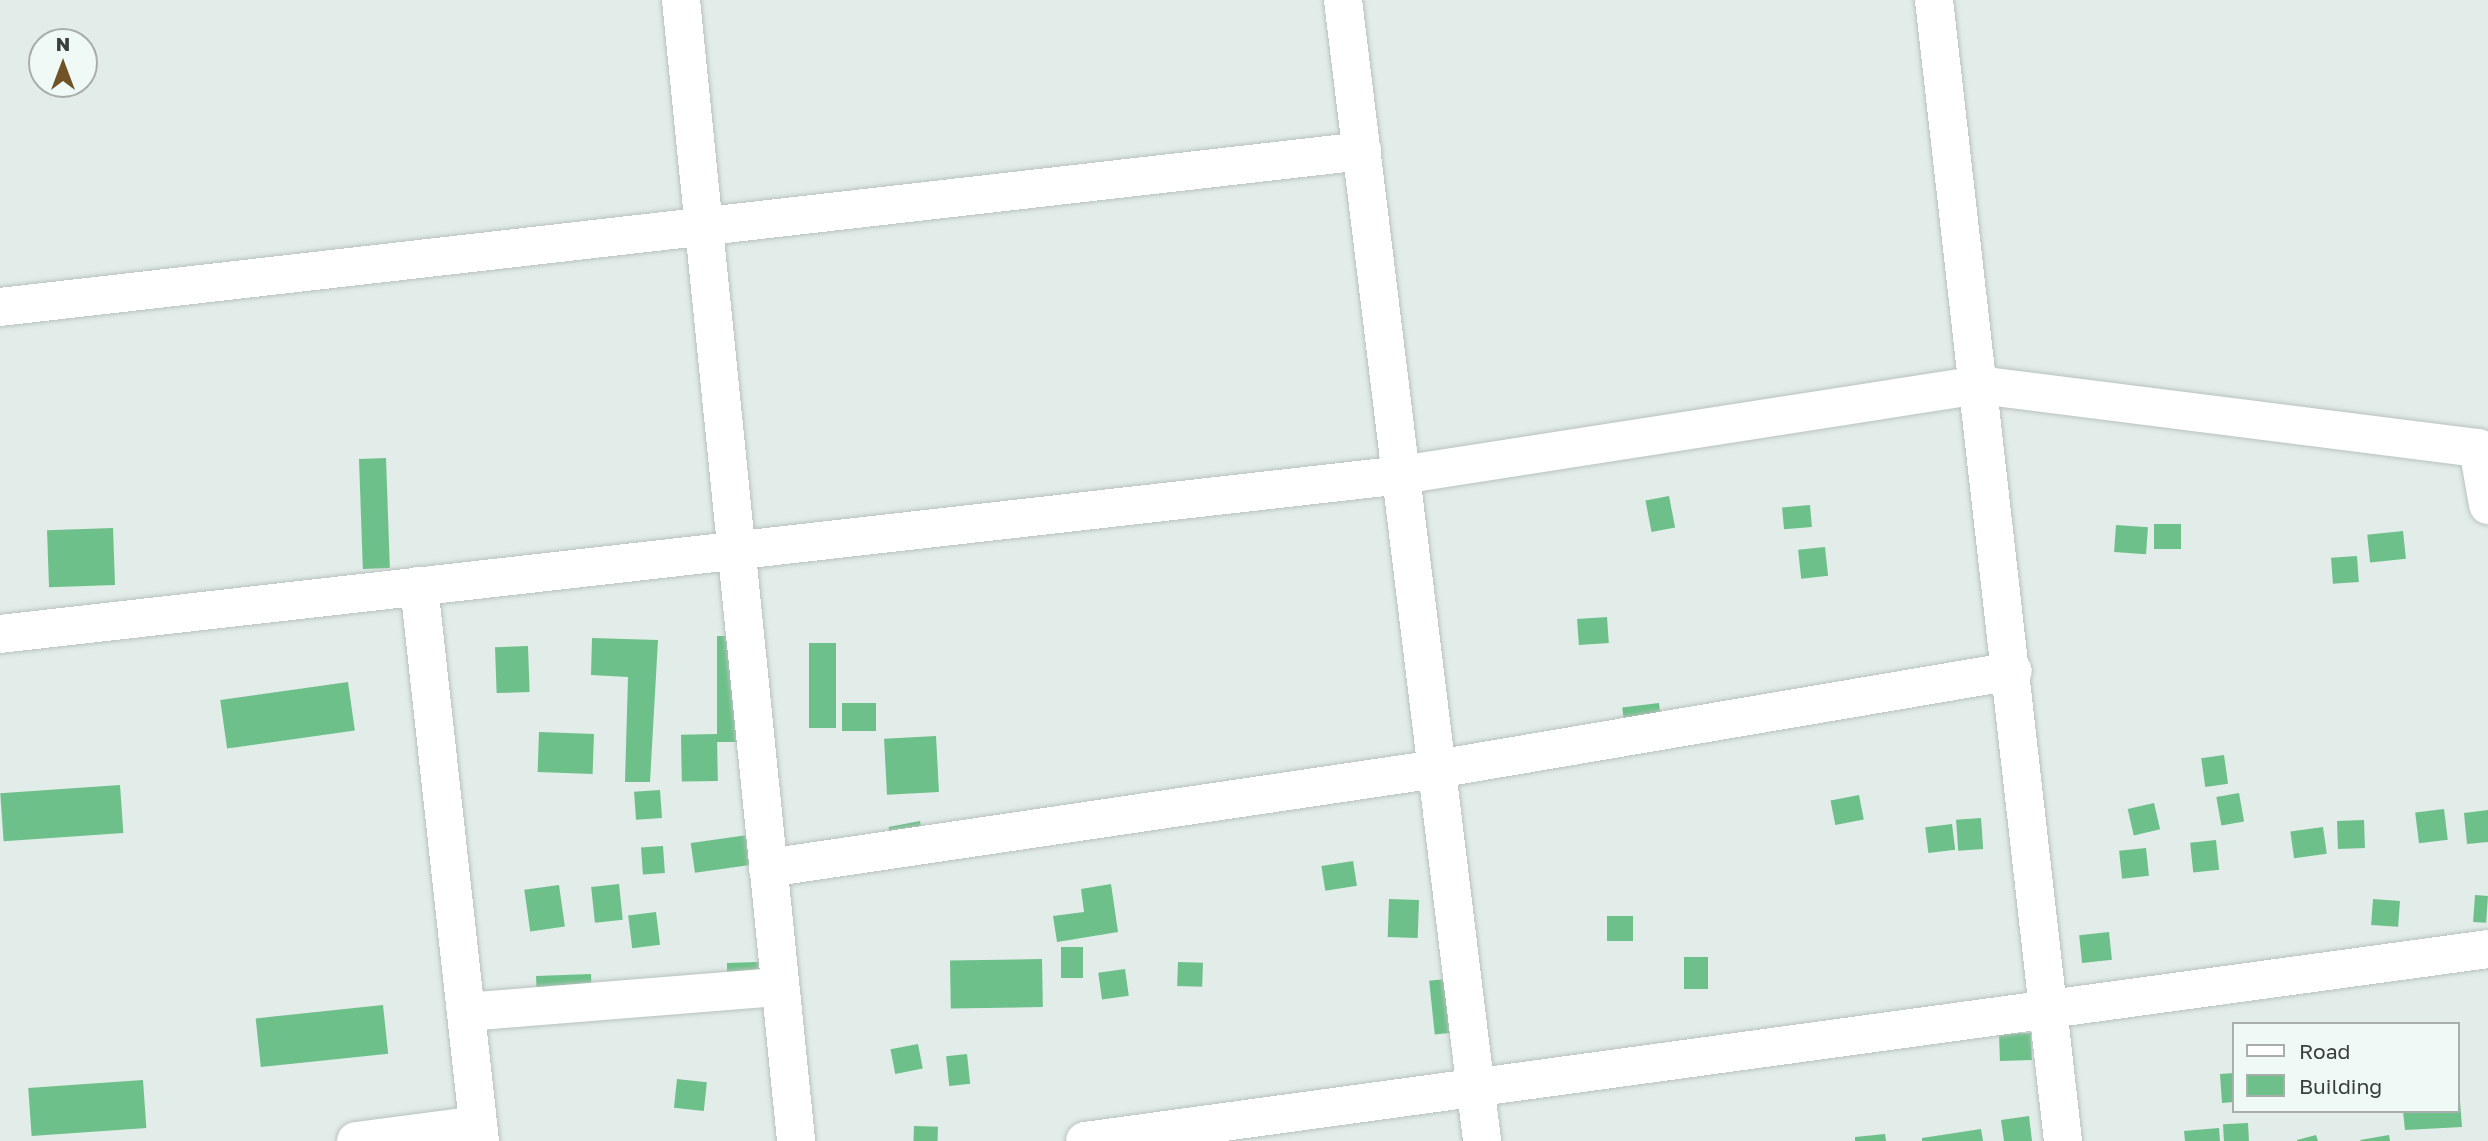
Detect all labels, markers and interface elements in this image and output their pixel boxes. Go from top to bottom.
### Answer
north arrow [28,28,98,98]
text: N [56,32,70,55]
legend [2232,1022,2460,1113]
text: Road [2299,1038,2350,1064]
text: Building [2299,1073,2382,1099]

